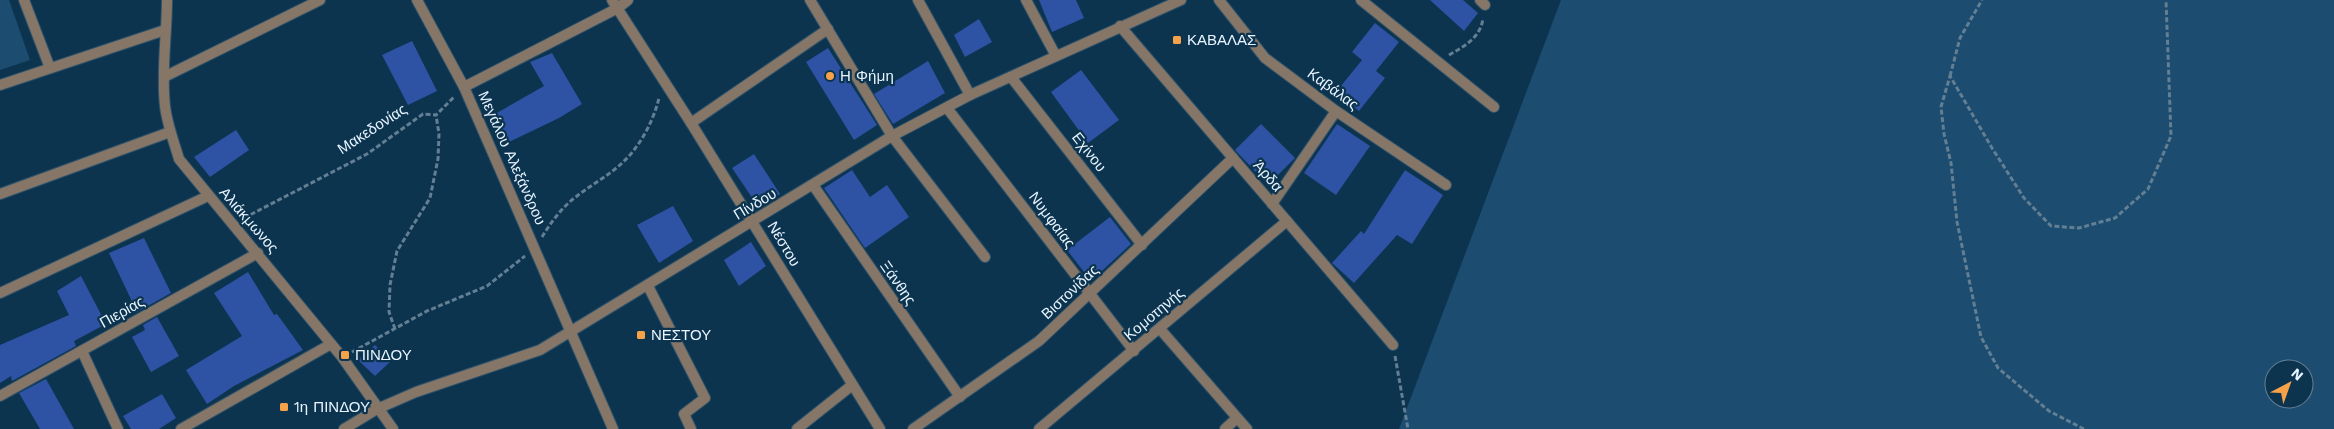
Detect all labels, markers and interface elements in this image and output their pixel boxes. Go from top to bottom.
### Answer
place label: ΚΑΒΑΛΑΣ [1187,31,1256,49]
marker: ΚΑΒΑΛΑΣ [1171,34,1183,46]
street label: Καβάλας [1304,64,1362,114]
place label: Η Φήμη [840,67,894,85]
marker: Η Φήμη [824,70,836,82]
street label: Μεγάλου Αλεξάνδρου [474,88,550,228]
street label: Μακεδονίας [334,100,410,158]
street label: Εχίνου [1068,129,1110,175]
street label: Άρδα [1250,157,1287,196]
street label: Αλιάκμωνος [216,183,282,257]
street label: Πίνδου [730,184,780,224]
street label: Νυμφαίας [1025,188,1079,252]
street label: Νέστου [764,218,804,270]
street label: Ξάνθης [876,257,920,309]
street label: Βιστονίδας [1038,261,1102,323]
street label: Κομοτηνής [1120,284,1188,344]
street label: Πιερίας [96,292,148,332]
place label: ΝΕΣΤΟΥ [651,326,711,344]
marker: ΝΕΣΤΟΥ [635,329,647,341]
place label: ΠΙΝΔΟΥ [355,346,412,364]
marker: ΠΙΝΔΟΥ [339,349,351,361]
north arrow [2264,359,2314,409]
text: N [2288,365,2307,384]
place label: 1η ΠΙΝΔΟΥ [294,398,370,416]
marker: 1η ΠΙΝΔΟΥ [278,401,290,413]

